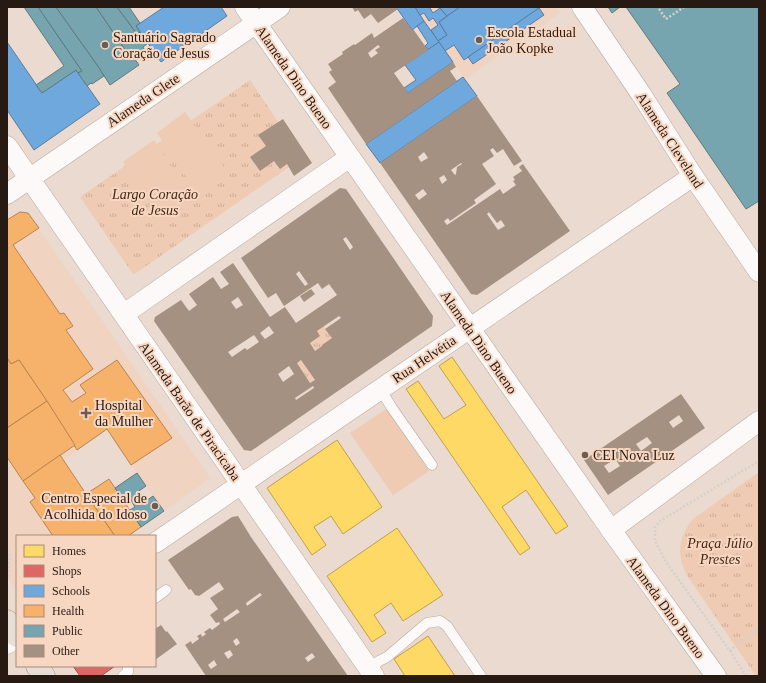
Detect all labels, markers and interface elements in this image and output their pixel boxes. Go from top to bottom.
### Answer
street label: Alameda Dino Bueno [252,23,335,132]
place label: Escola Estadual João Kopke [487,25,576,56]
place label: Santuário Sagrado Coração de Jesus [113,30,216,61]
marker: Escola Estadual João Kopke [474,35,484,45]
marker: Santuário Sagrado Coração de Jesus [100,40,110,50]
street label: Alameda Glete [104,71,182,130]
street label: Alameda Cleveland [633,90,706,191]
park label: Largo Coração de Jesus [111,187,198,218]
street label: Alameda Dino Bueno [437,288,520,397]
street label: Rua Helvétia [390,332,460,386]
street label: Alameda Barão de Piracicaba [136,339,244,484]
place label: Hospital da Mulher [95,398,153,429]
marker: Hospital da Mulher [80,407,92,419]
place label: CEI Nova Luz [593,448,675,463]
marker: CEI Nova Luz [580,450,590,460]
place label: Centro Especial de Acolhida do Idoso [41,491,147,522]
marker: Centro Especial de Acolhida do Idoso [150,501,160,511]
legend [16,535,156,667]
park label: Praça Júlio Prestes [686,536,753,567]
text: Homes [52,544,86,558]
street label: Alameda Dino Bueno [624,553,708,661]
text: Shops [52,564,82,578]
text: Schools [52,584,90,598]
text: Health [52,604,84,618]
text: Public [52,624,83,638]
text: Other [52,644,79,658]

